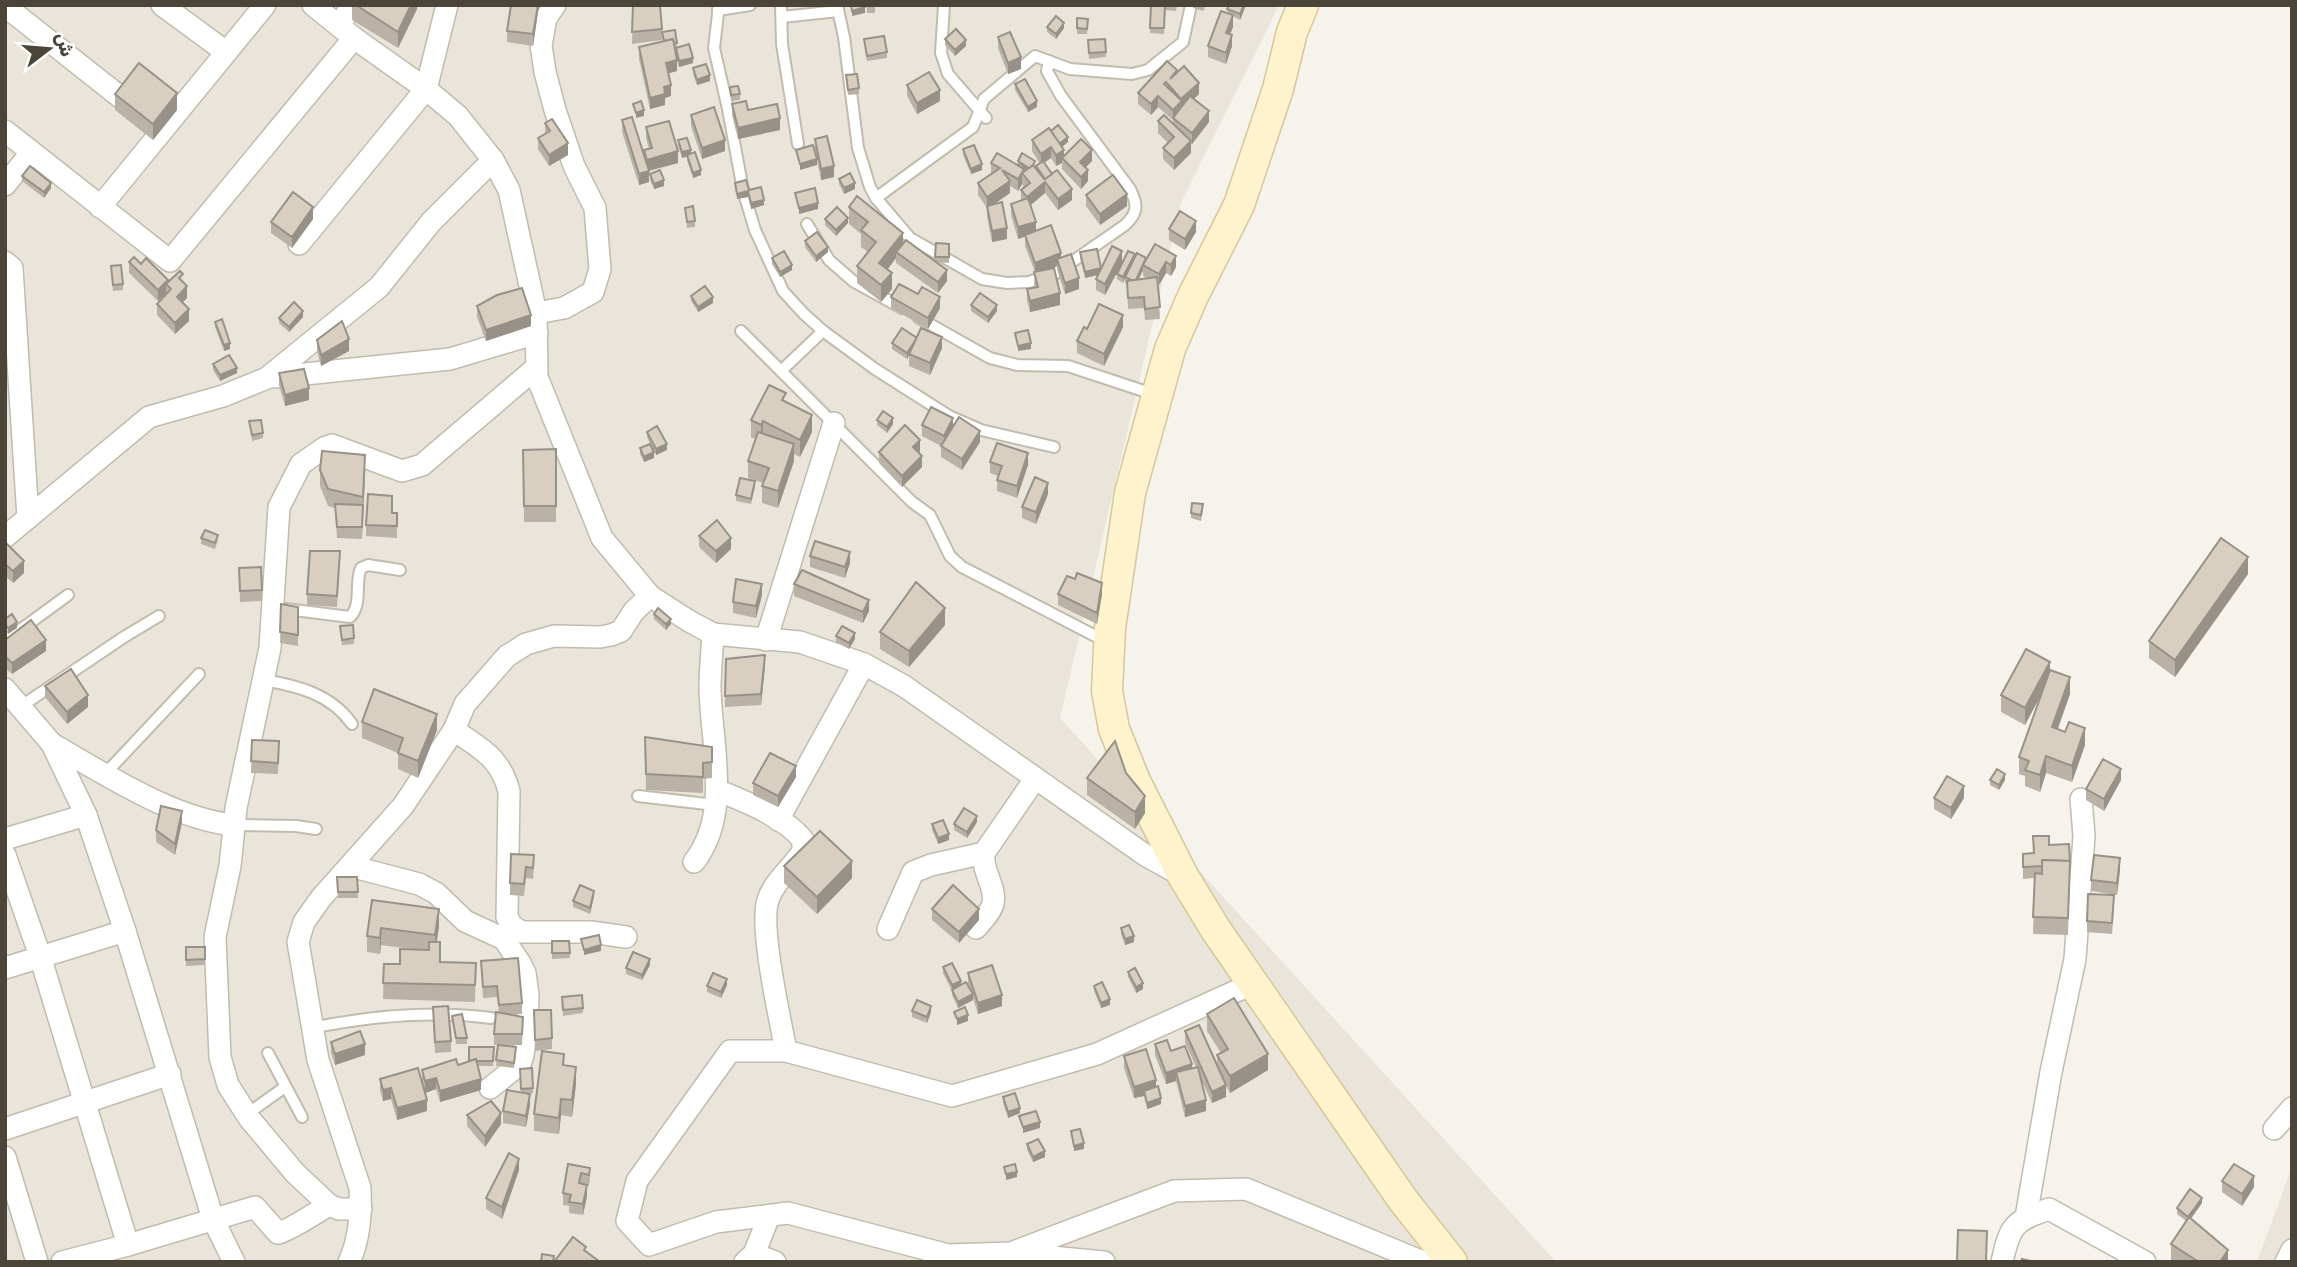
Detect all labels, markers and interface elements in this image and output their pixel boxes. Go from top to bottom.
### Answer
north arrow [14,14,84,84]
text: ش [50,30,79,59]

